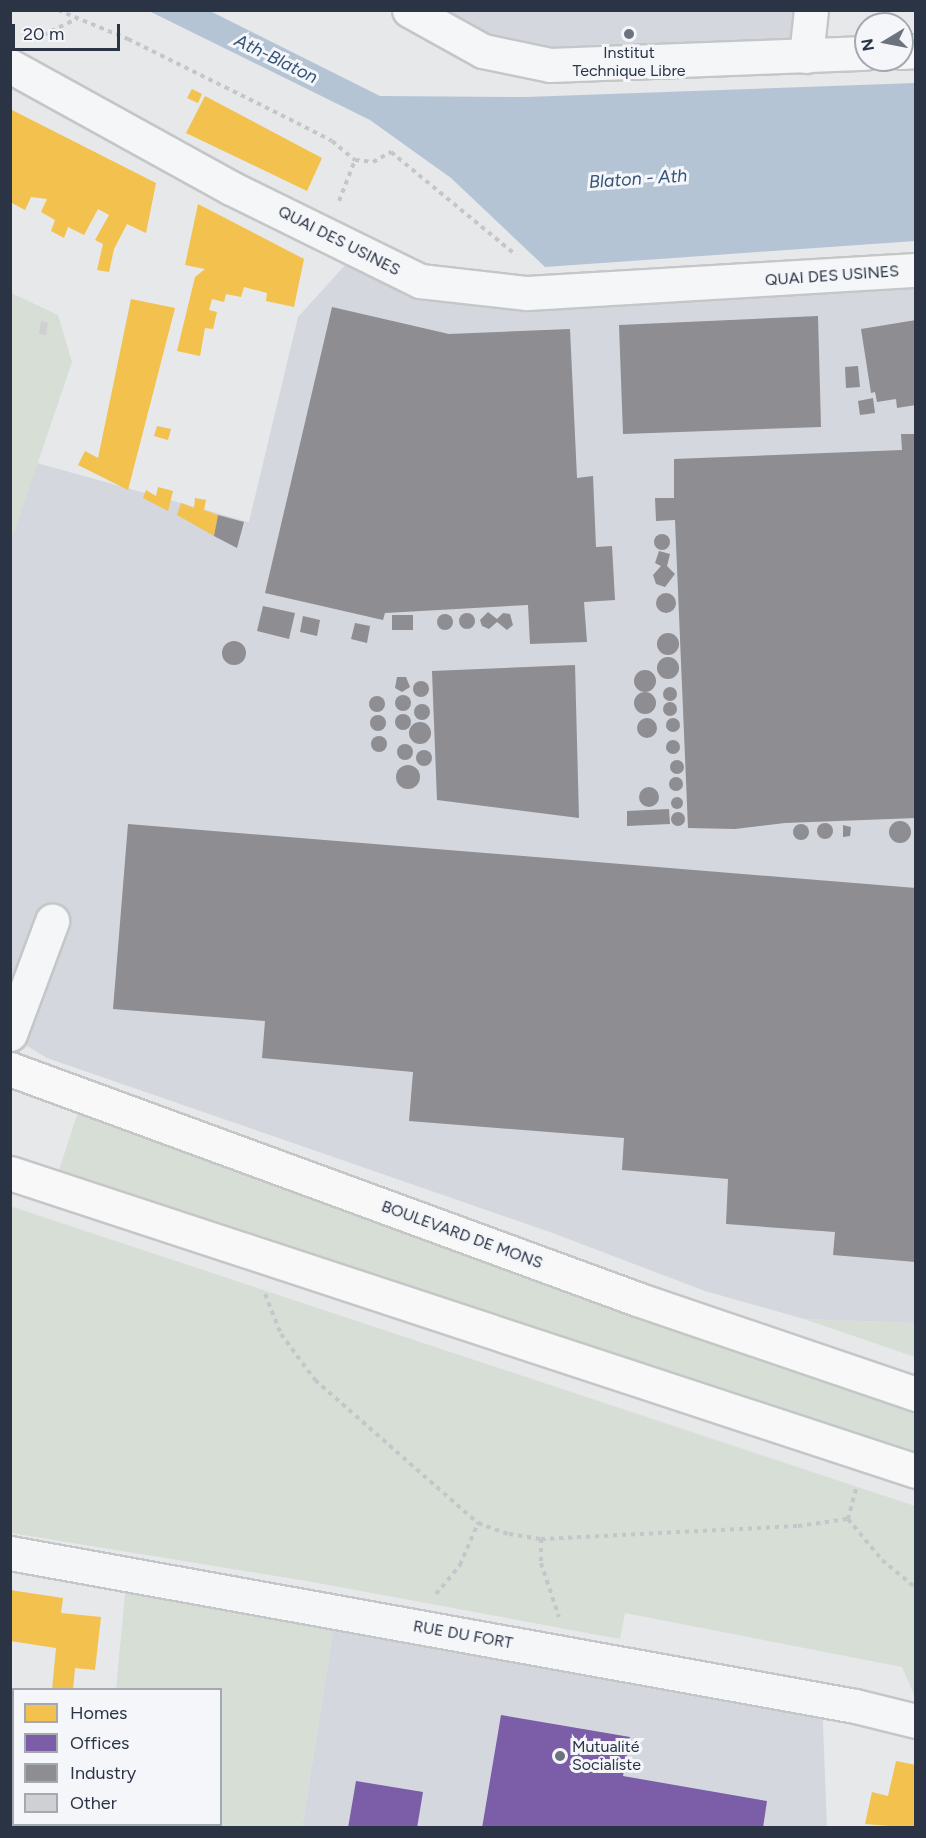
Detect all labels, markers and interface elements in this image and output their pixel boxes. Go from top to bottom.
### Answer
scale bar [15,12,123,50]
north arrow [854,12,914,72]
text: 20 m [23,23,64,45]
marker: Institut Technique Libre [622,27,636,41]
water label: Ath-Blaton [231,30,321,88]
text: N [857,37,878,53]
place label: Institut Technique Libre [572,43,686,81]
water label: Blaton - Ath [588,165,688,193]
street label: QUAI DES USINES [275,202,403,280]
street label: QUAI DES USINES [764,262,900,290]
street label: BOULEVARD DE MONS [379,1197,545,1273]
street label: RUE DU FORT [412,1617,514,1653]
legend [12,1688,222,1826]
text: Homes [70,1702,128,1724]
text: Offices [70,1732,129,1754]
place label: Mutualité Socialiste [572,1737,641,1775]
marker: Mutualité Socialiste [553,1749,567,1763]
text: Industry [70,1762,136,1784]
text: Other [70,1792,117,1814]

